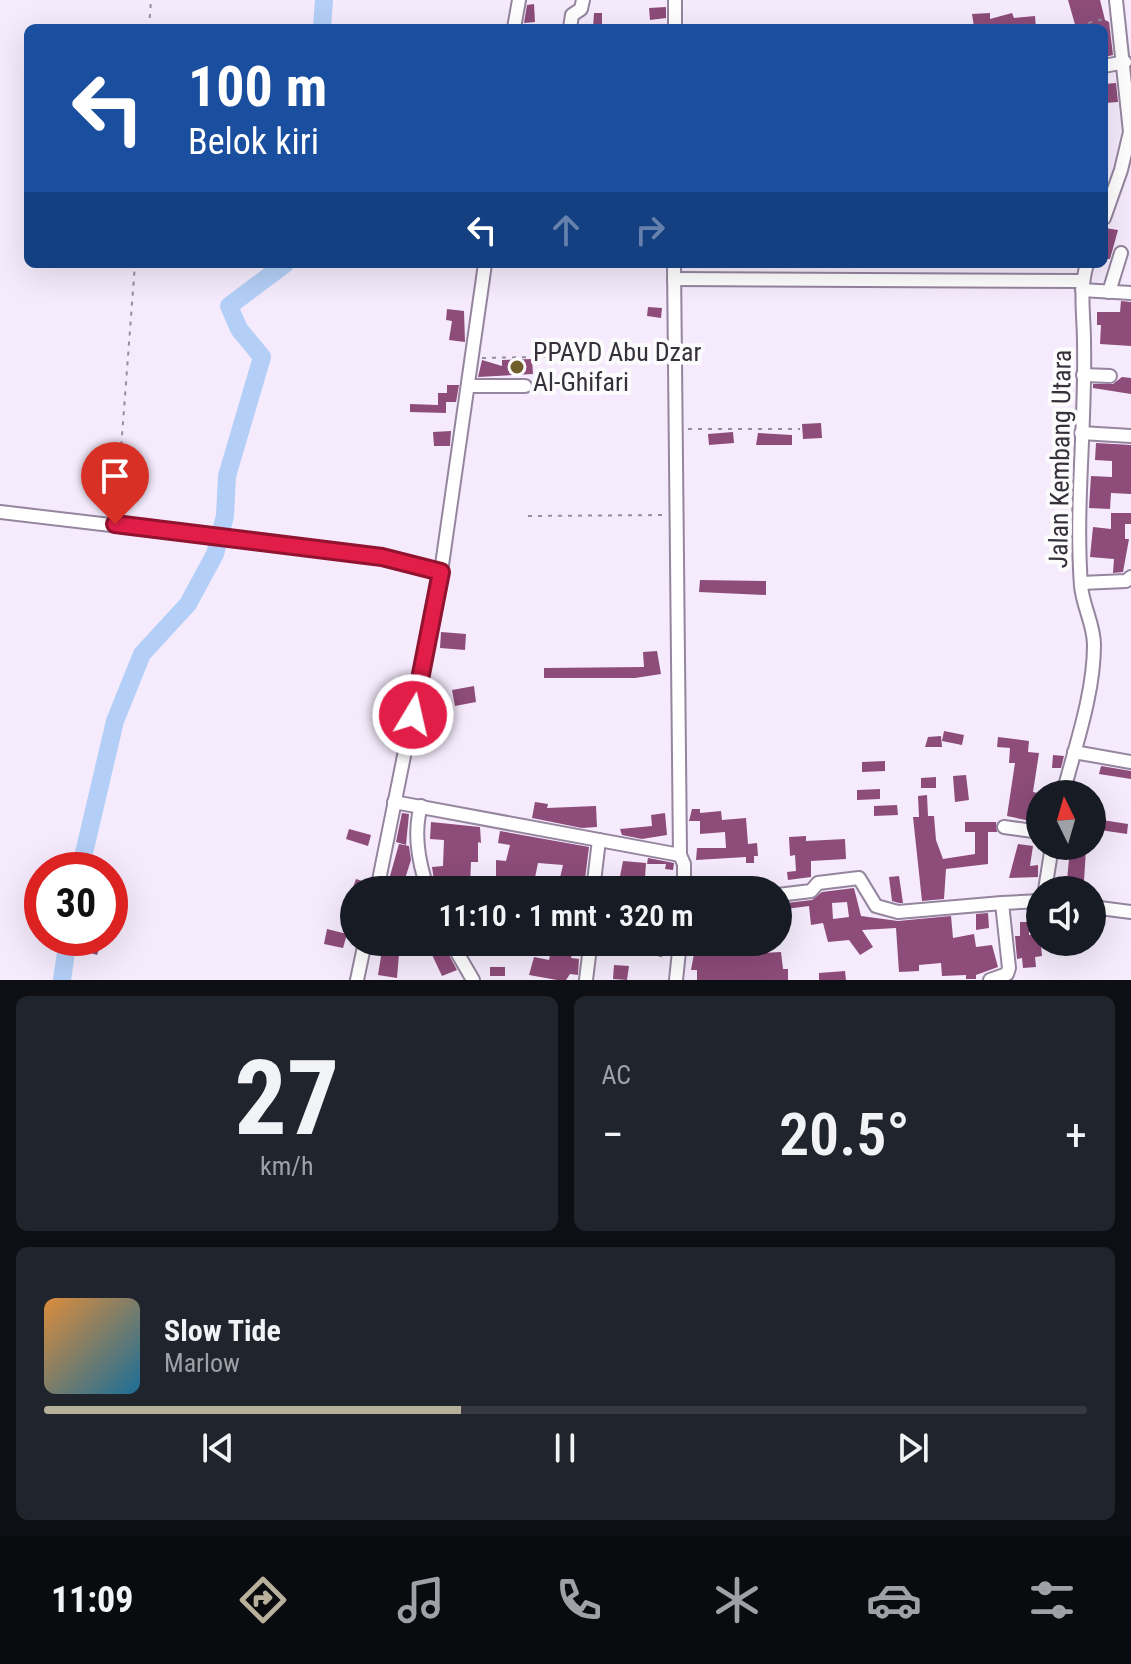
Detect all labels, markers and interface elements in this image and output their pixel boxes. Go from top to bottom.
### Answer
text: 100 m [188,54,327,120]
icon: left [56,56,160,160]
text: Belok kiri [188,121,319,163]
icon: left [460,208,504,252]
icon: ahead [544,208,588,252]
icon: right [628,208,672,252]
place label: PPAYD Abu Dzar Al-Ghifari [533,337,701,397]
street label: Jalan Kembang Utara [1043,349,1077,569]
marker: PPAYD Abu Dzar Al-Ghifari [508,358,526,376]
pin [81,442,149,524]
icon: arrive [93,454,137,498]
position arrow [371,673,455,757]
north arrow [1026,780,1106,860]
map controls [1026,780,1106,956]
speed limit sign: 30 [24,852,128,956]
button: sound [1026,876,1106,956]
text: 11:10 · 1 mnt · 320 m [438,898,694,933]
text: 27 [234,1038,339,1159]
text: AC [602,1060,631,1090]
text: 20.5° [779,1099,910,1170]
text: − [602,1109,624,1161]
text: + [1065,1109,1087,1161]
text: km/h [260,1151,314,1181]
text: Slow Tide [164,1313,281,1348]
text: Marlow [164,1348,240,1378]
icon: previous [196,1426,240,1470]
icon: pause [543,1426,587,1470]
icon: next [891,1426,935,1470]
icon: directions [235,1572,291,1628]
icon: music [393,1572,449,1628]
icon: phone [551,1572,607,1628]
icon: climate [709,1572,765,1628]
icon: car [866,1572,922,1628]
icon: filters [1024,1572,1080,1628]
text: 11:09 [51,1579,134,1621]

